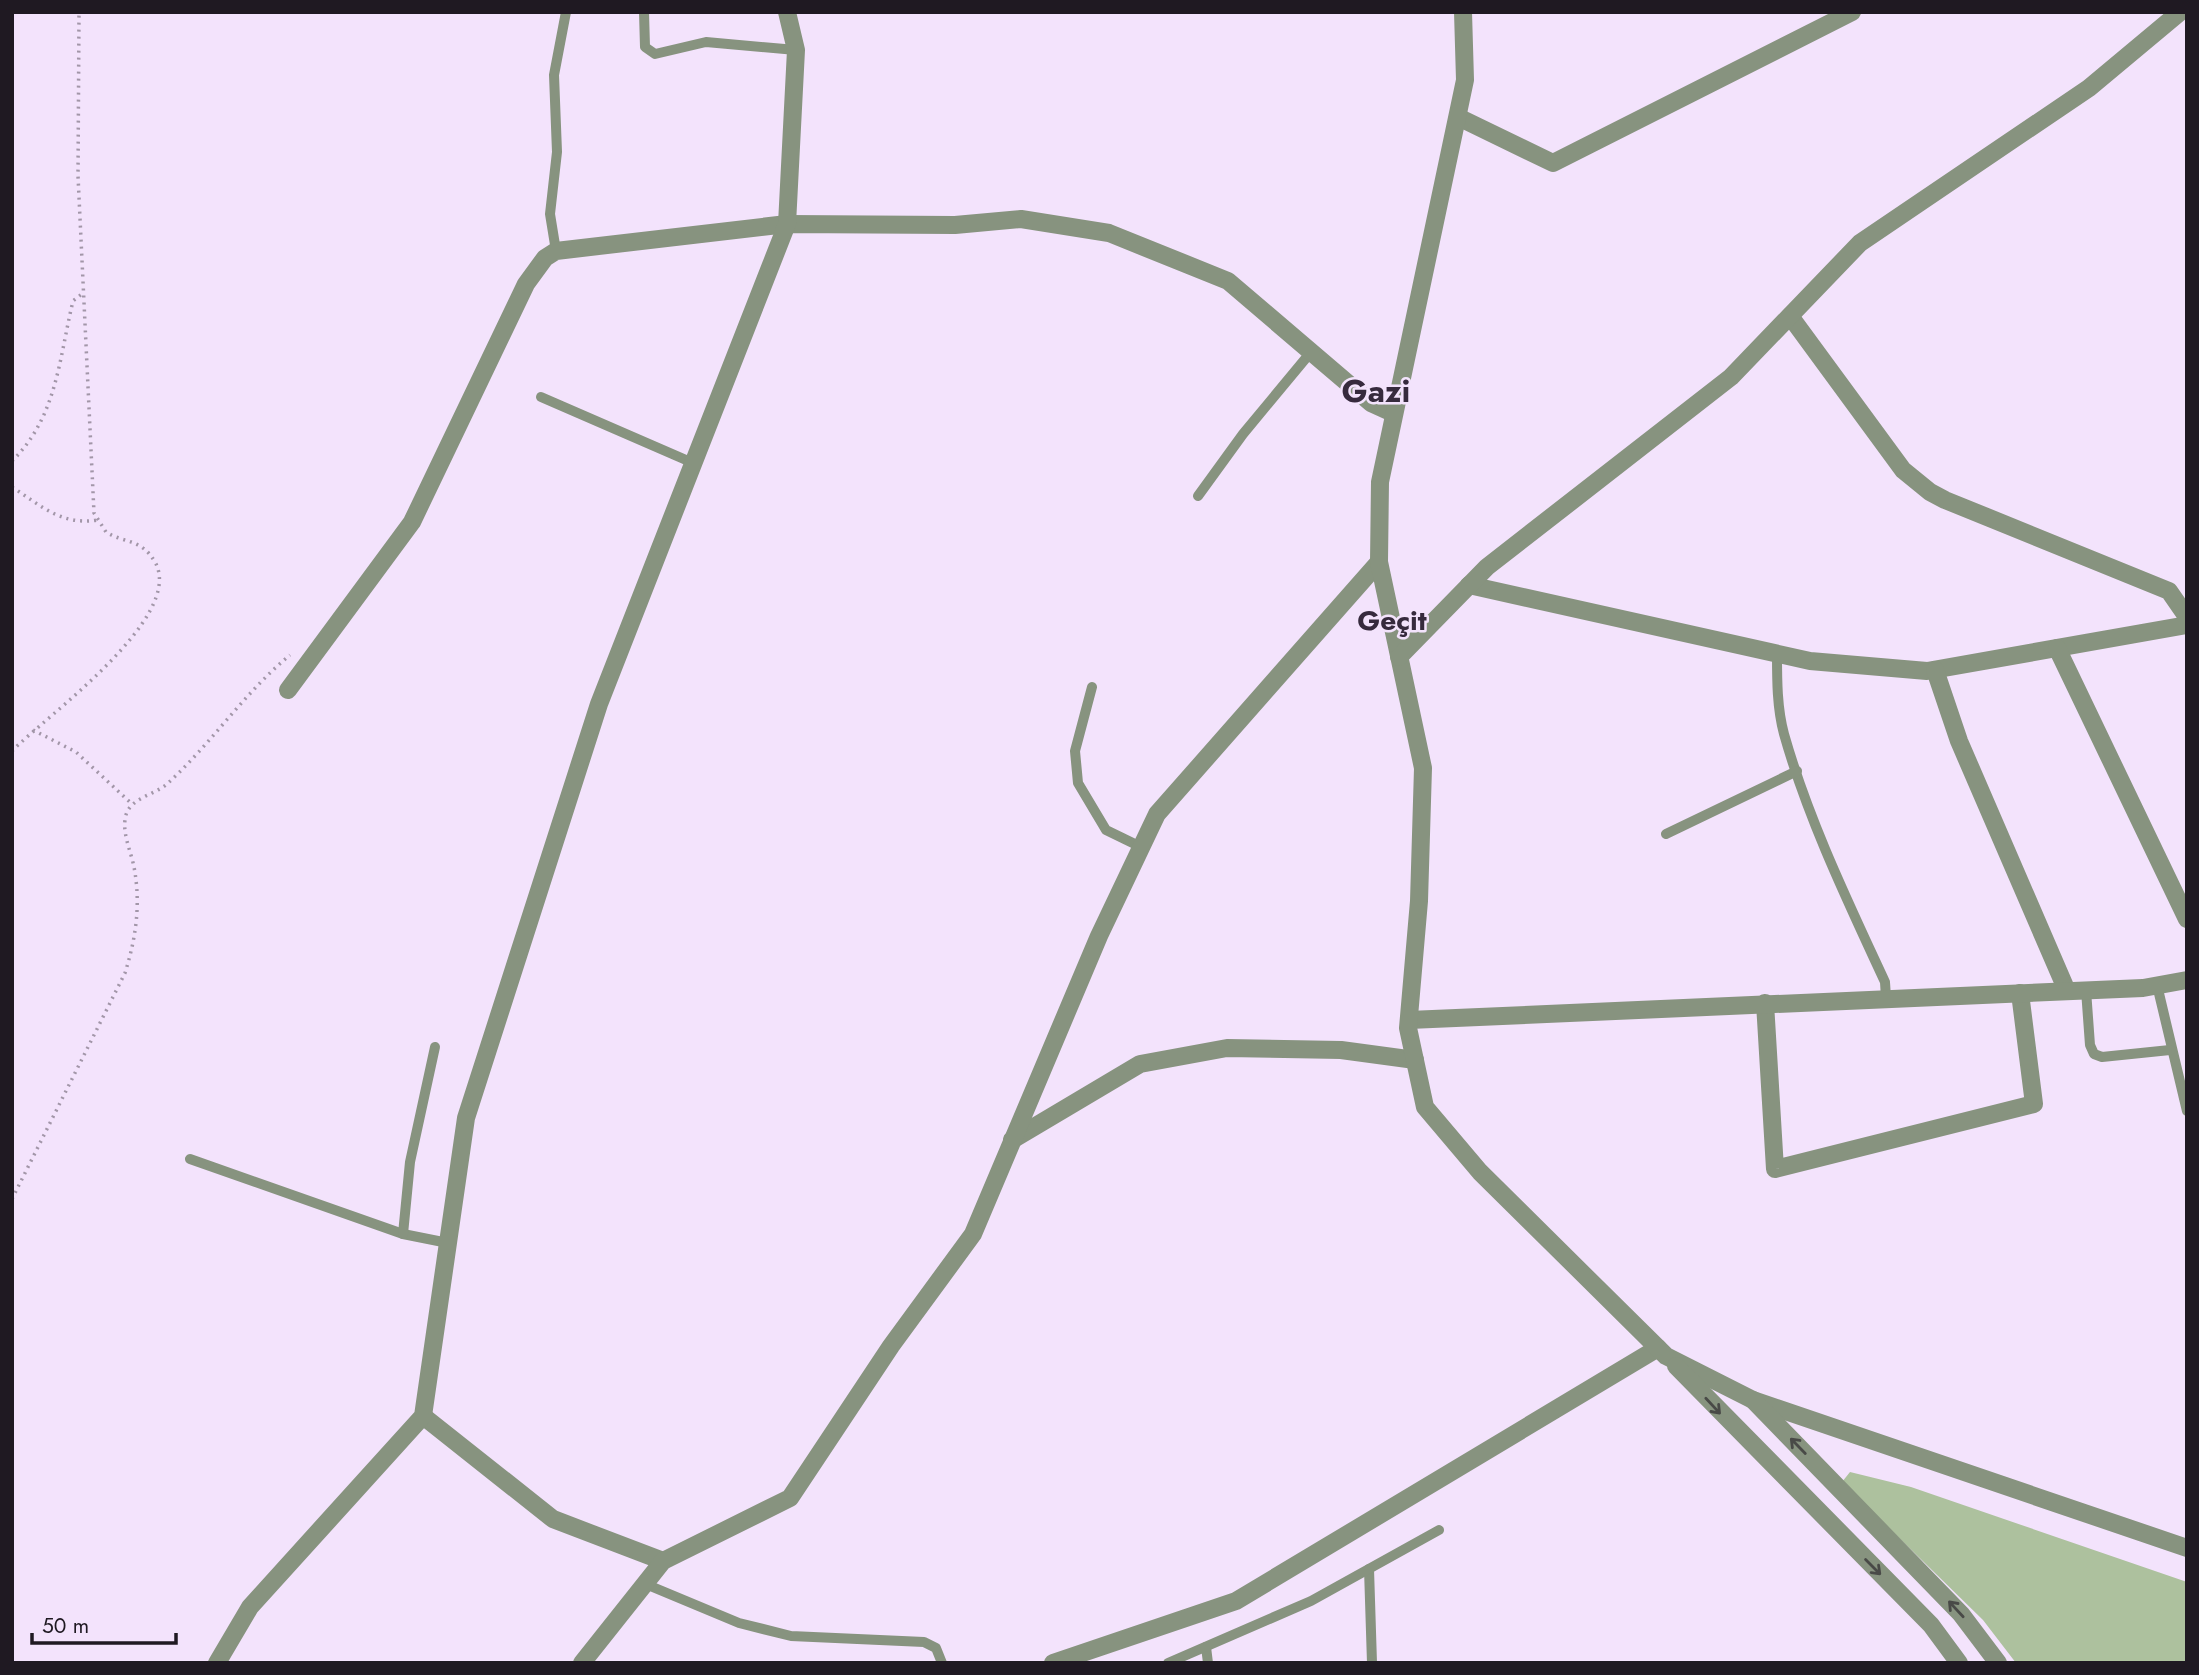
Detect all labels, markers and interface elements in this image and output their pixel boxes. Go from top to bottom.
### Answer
district label: Gazi [1342,368,1410,414]
district label: Geçit [1357,600,1427,641]
one-way arrow [1705,1397,1721,1415]
one-way arrow [1789,1438,1806,1455]
one-way arrow [1865,1559,1882,1576]
one-way arrow [1948,1600,1964,1618]
scale bar [32,1602,175,1646]
text: 50 m [42,1611,89,1641]

